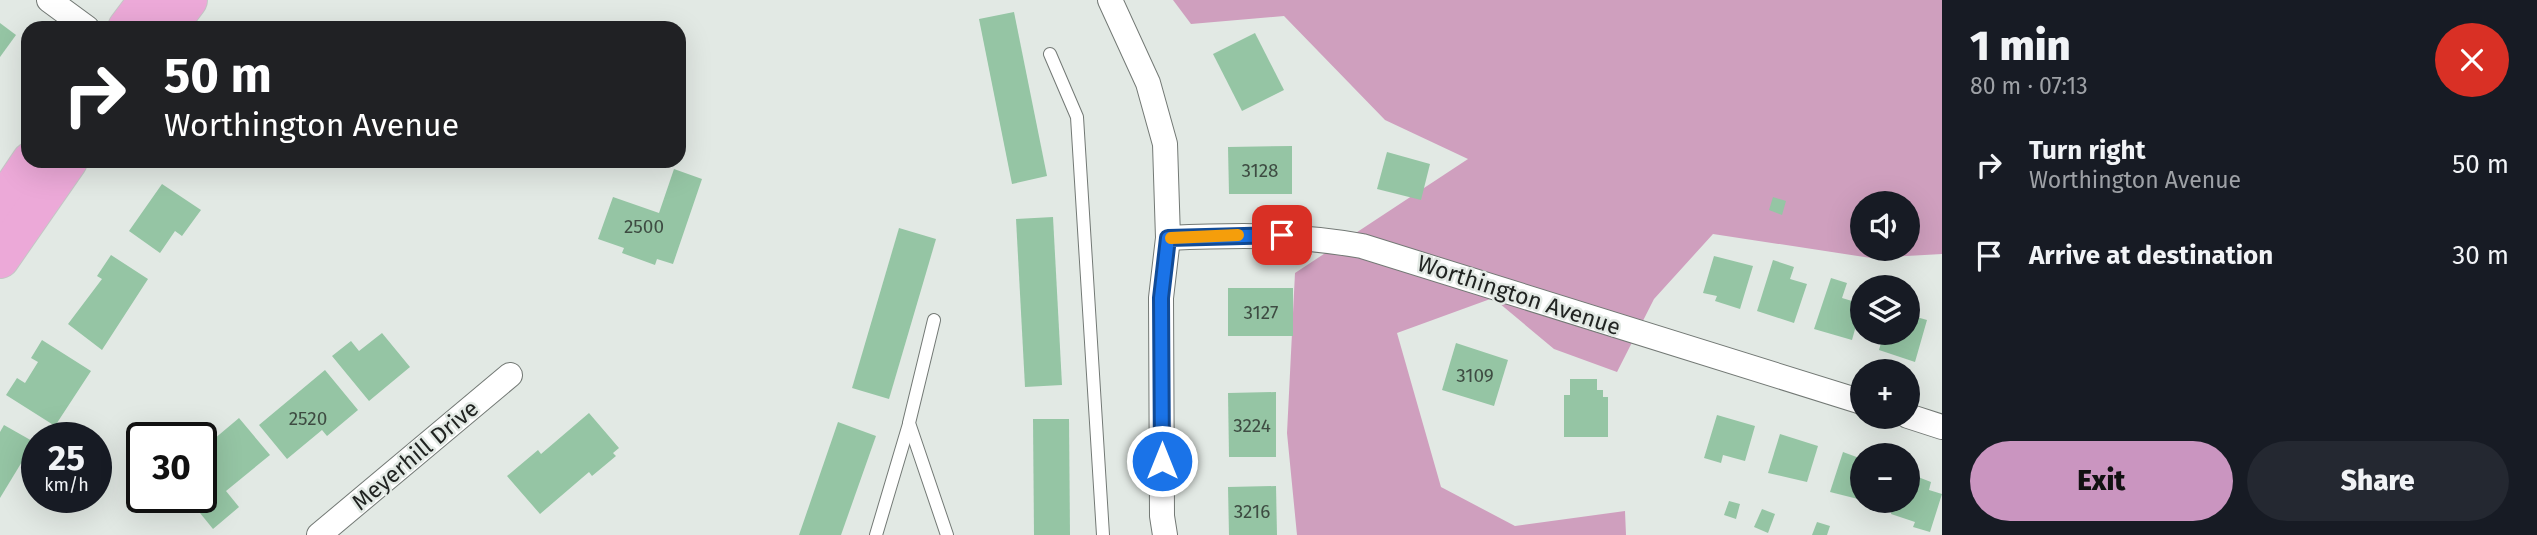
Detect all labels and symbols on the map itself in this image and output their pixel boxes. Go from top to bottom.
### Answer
house number: 3128 [1241,159,1279,182]
pin [1252,205,1312,265]
house number: 2500 [624,215,664,238]
street label: Worthington Avenue [1414,249,1624,341]
house number: 3127 [1244,301,1278,324]
house number: 3109 [1456,364,1494,387]
street label: Meyerhill Drive [346,394,484,516]
house number: 2520 [289,407,327,430]
house number: 3224 [1233,414,1271,437]
speed limit sign: 30 [126,422,217,513]
position arrow [1125,424,1199,498]
house number: 3216 [1234,500,1270,523]

